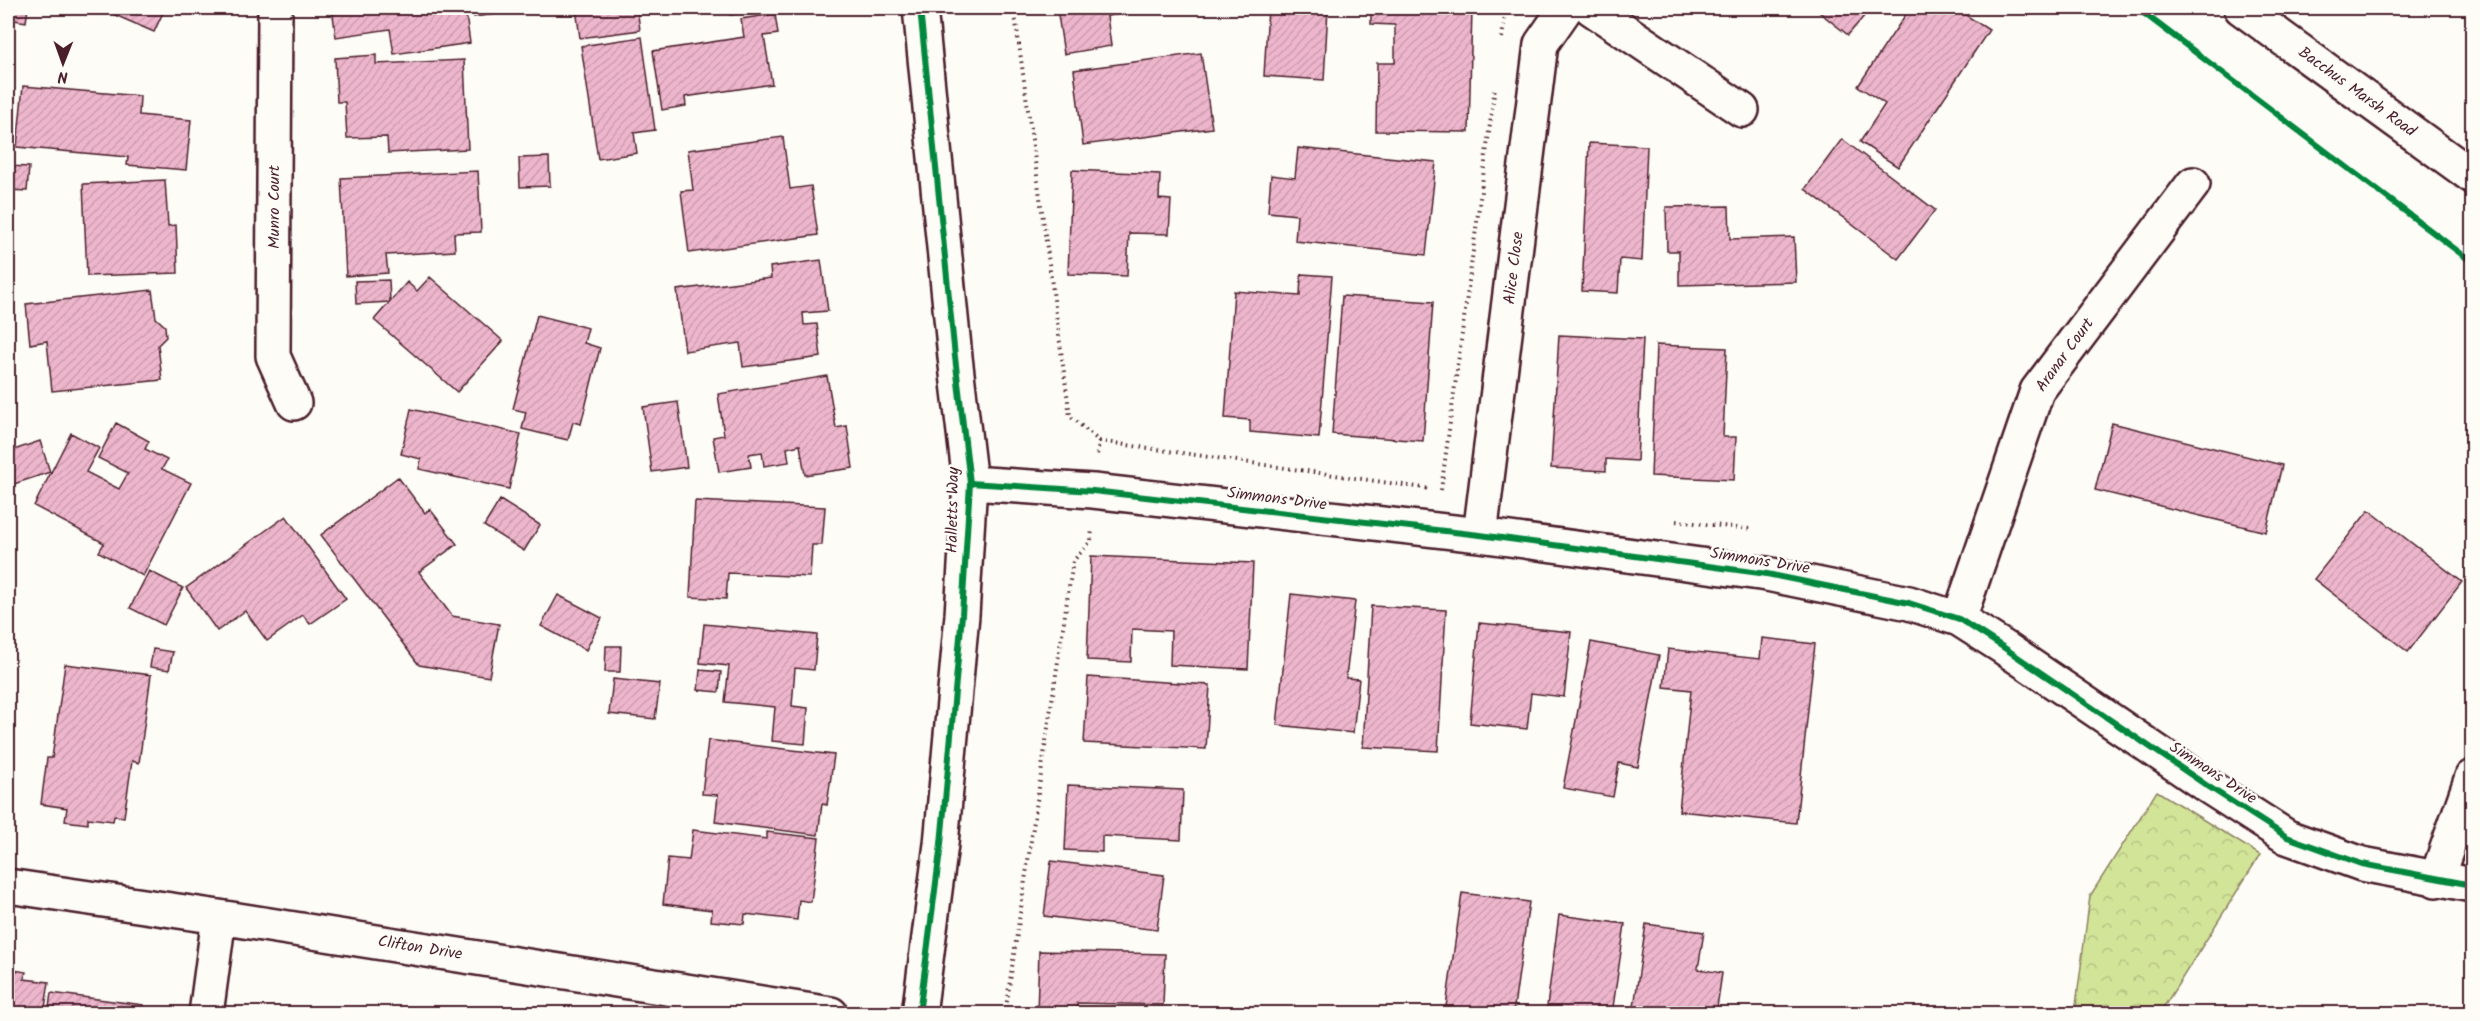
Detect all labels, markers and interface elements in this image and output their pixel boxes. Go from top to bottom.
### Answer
north arrow [33,33,93,93]
street label: Bacchus Marsh Road [2293,41,2422,144]
text: N [57,64,68,89]
street label: Munro Court [262,164,287,249]
street label: Alice Close [1497,230,1531,306]
street label: Aranar Court [2030,312,2101,397]
street label: Halletts Way [940,466,966,553]
street label: Simmons Drive [1226,480,1328,518]
street label: Simmons Drive [1709,541,1811,581]
street label: Simmons Drive [2164,735,2262,811]
street label: Clifton Drive [376,929,464,967]

